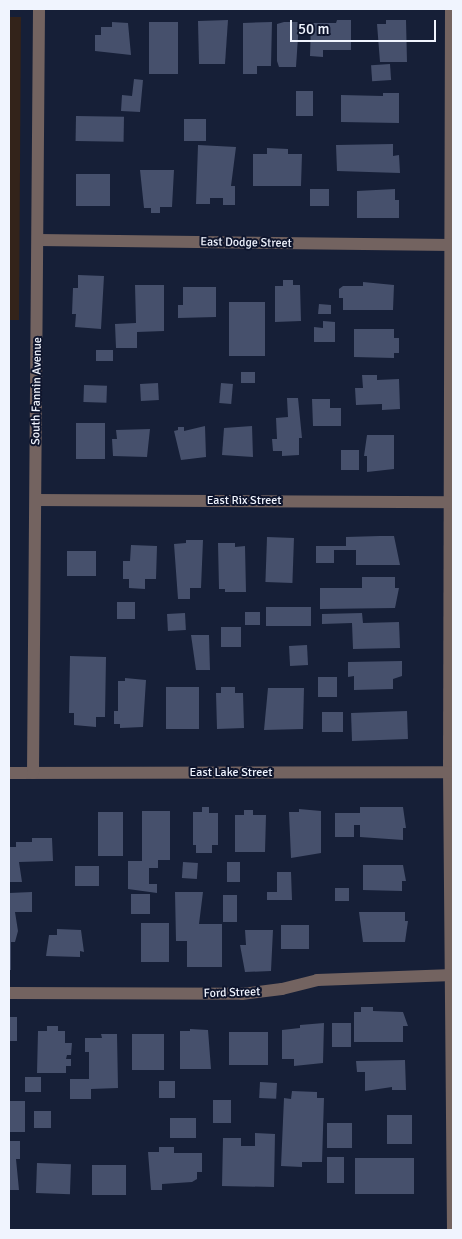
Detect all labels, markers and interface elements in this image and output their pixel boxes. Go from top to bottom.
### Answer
scale bar [292,10,438,42]
text: 50 m [298,20,329,38]
street label: East Dodge Street [200,235,292,251]
street label: South Fannin Avenue [29,337,45,445]
street label: East Rix Street [207,494,281,508]
street label: East Lake Street [190,766,272,780]
street label: Ford Street [203,985,261,1001]

